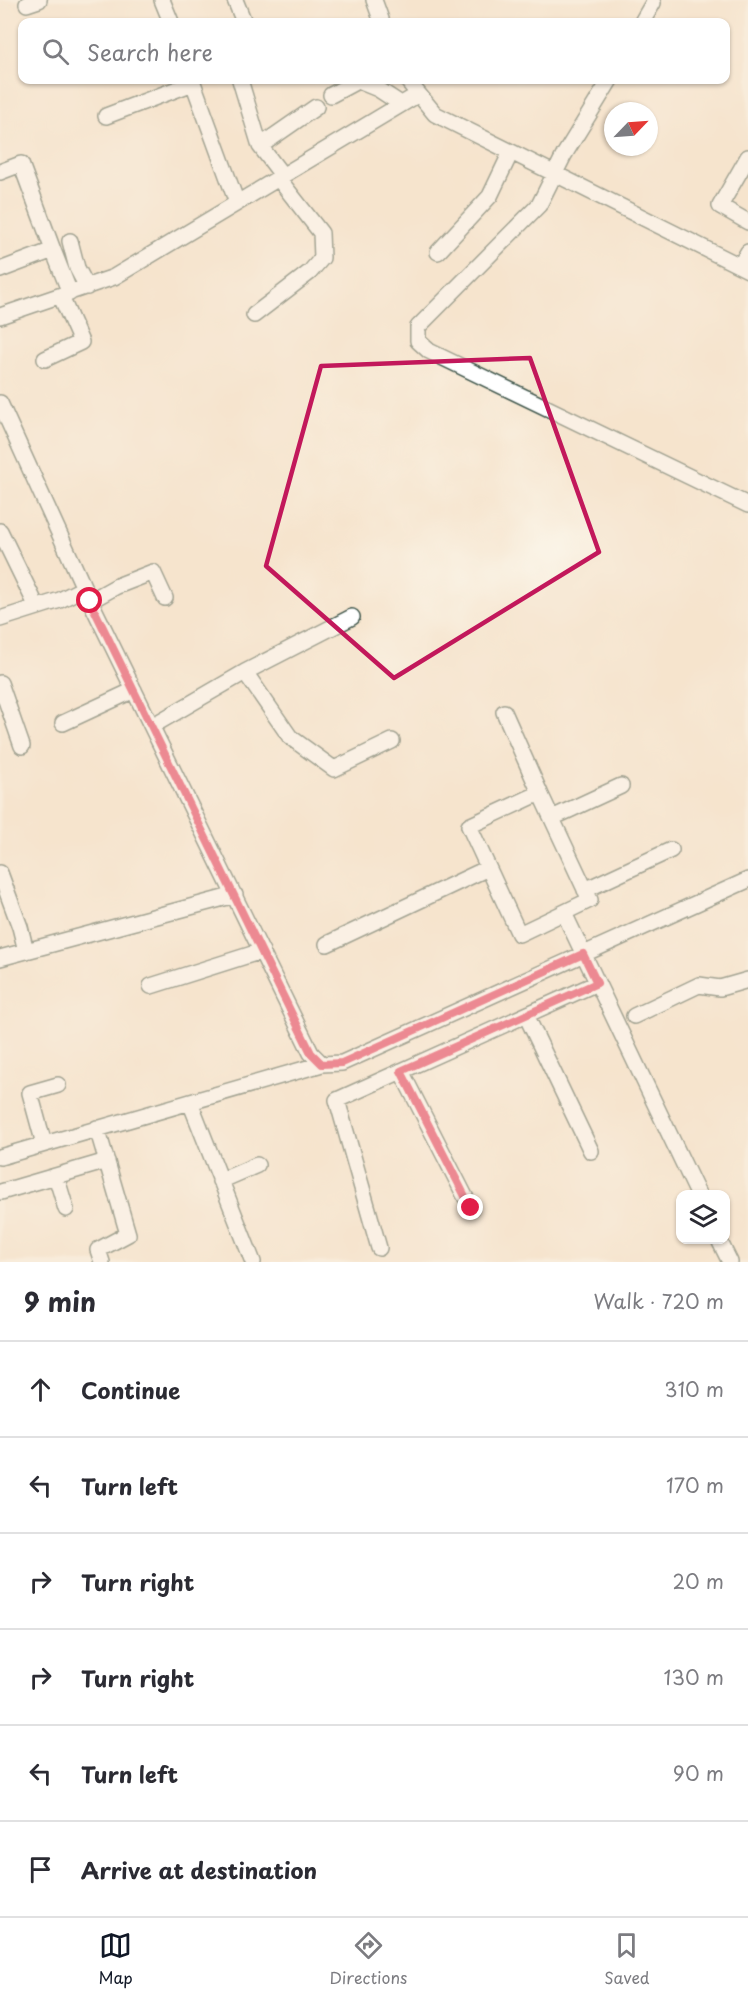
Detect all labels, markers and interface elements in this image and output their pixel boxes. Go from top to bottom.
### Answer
search box [18,18,730,84]
icon: search [39,35,72,68]
text: Search here [87,35,213,68]
north arrow [604,102,658,156]
route start [76,587,102,613]
map controls [676,1190,730,1244]
button: layers [676,1190,730,1244]
route end [457,1194,483,1220]
text: 9 min [24,1282,96,1321]
text: Walk · 720 m [593,1286,724,1316]
icon: ahead [24,1373,57,1406]
text: Continue [81,1373,180,1406]
text: 310 m [664,1374,724,1404]
icon: left [24,1469,57,1502]
text: Turn left [81,1469,178,1502]
text: 170 m [666,1470,724,1500]
icon: right [24,1565,57,1598]
text: Turn right [81,1565,194,1598]
text: 20 m [672,1566,724,1596]
icon: right [24,1661,57,1694]
text: Turn right [81,1661,194,1694]
text: 130 m [664,1662,724,1692]
icon: left [24,1757,57,1790]
text: Turn left [81,1757,178,1790]
text: 90 m [673,1758,724,1788]
icon: arrive [24,1853,57,1886]
text: Arrive at destination [81,1853,317,1886]
tab: Map [98,1929,133,1989]
tab: Directions [329,1929,407,1989]
tab: Saved [604,1929,650,1989]

